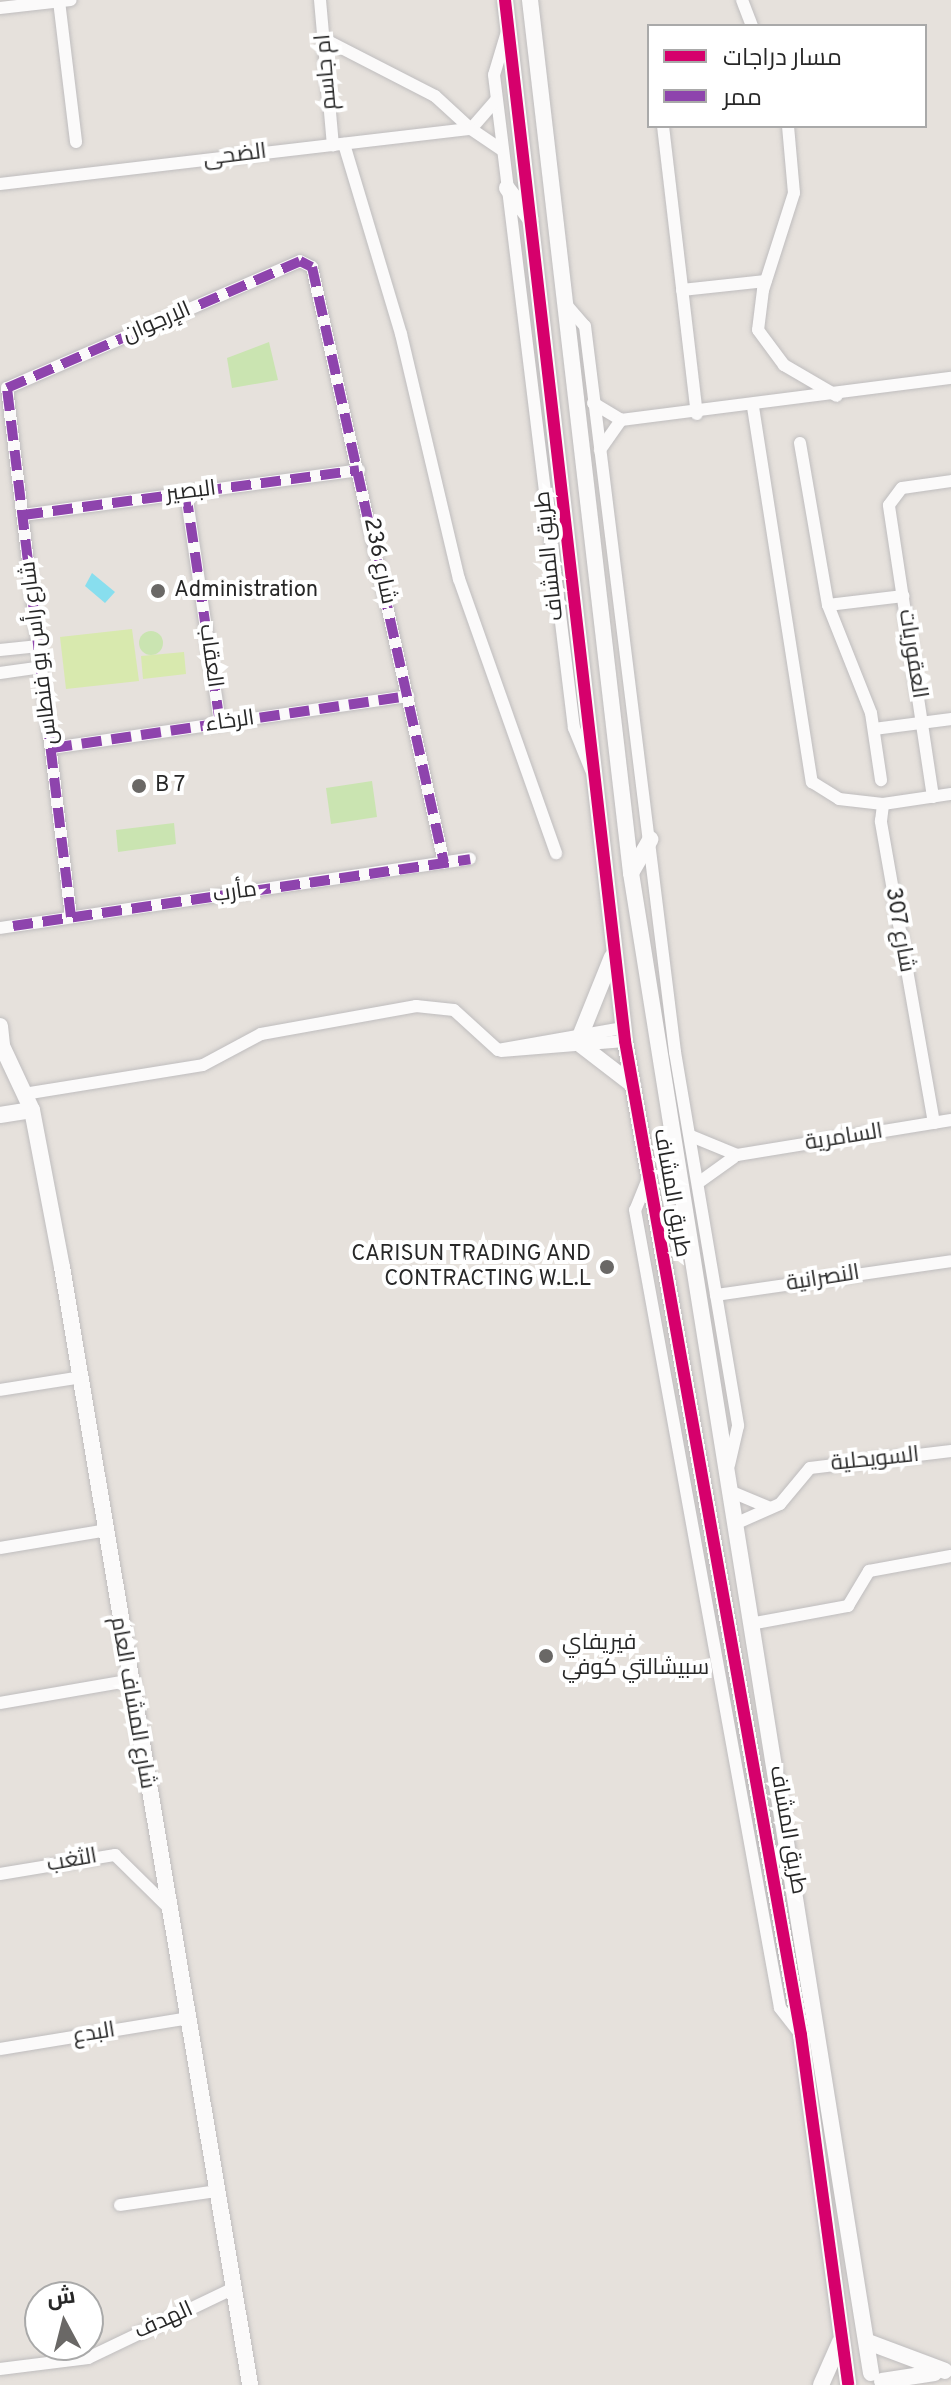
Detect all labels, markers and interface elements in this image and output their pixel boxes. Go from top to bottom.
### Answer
legend [647,24,927,128]
street label: ام جاسم [311,33,343,111]
text: مسار دراجات [723,44,842,74]
text: ممر [723,84,762,114]
street label: الضحى [202,139,268,173]
street label: الإرجوان [119,297,195,349]
street label: البصير [164,476,218,508]
street label: طريق المشاف [530,490,570,622]
street label: شارع 236 [357,515,401,607]
street label: شارع رأس بو فنطاس [16,560,64,746]
place label: Administration [174,578,318,604]
marker: Administration [149,582,167,600]
street label: العقوريات [892,607,932,701]
street label: العقاب [192,623,228,689]
street label: الرخاء [204,706,256,738]
place label: B 7 [155,773,186,799]
marker: B 7 [130,777,148,795]
street label: مأرب [211,877,259,909]
street label: شارع 307 [879,885,919,975]
street label: السامرية [803,1119,885,1157]
street label: طريق المشاف [647,1127,695,1259]
place label: CARISUN TRADING AND CONTRACTING W.L.L [350,1241,591,1292]
marker: CARISUN TRADING AND CONTRACTING W.L.L [598,1258,616,1276]
street label: النصرانية [784,1260,862,1298]
street label: السويحلية [830,1442,920,1478]
street label: شارع المشاف العام [104,1615,160,1791]
place label: فيريفاي سبيشالتي كوفي [562,1630,709,1682]
marker: فيريفاي سبيشالتي كوفي [537,1647,555,1665]
street label: طريق المشاف [763,1764,811,1896]
street label: الثغب [45,1844,99,1878]
street label: البدع [71,2018,117,2050]
north arrow [24,2281,104,2361]
text: ش [46,2284,77,2314]
street label: الهدف [131,2297,197,2345]

